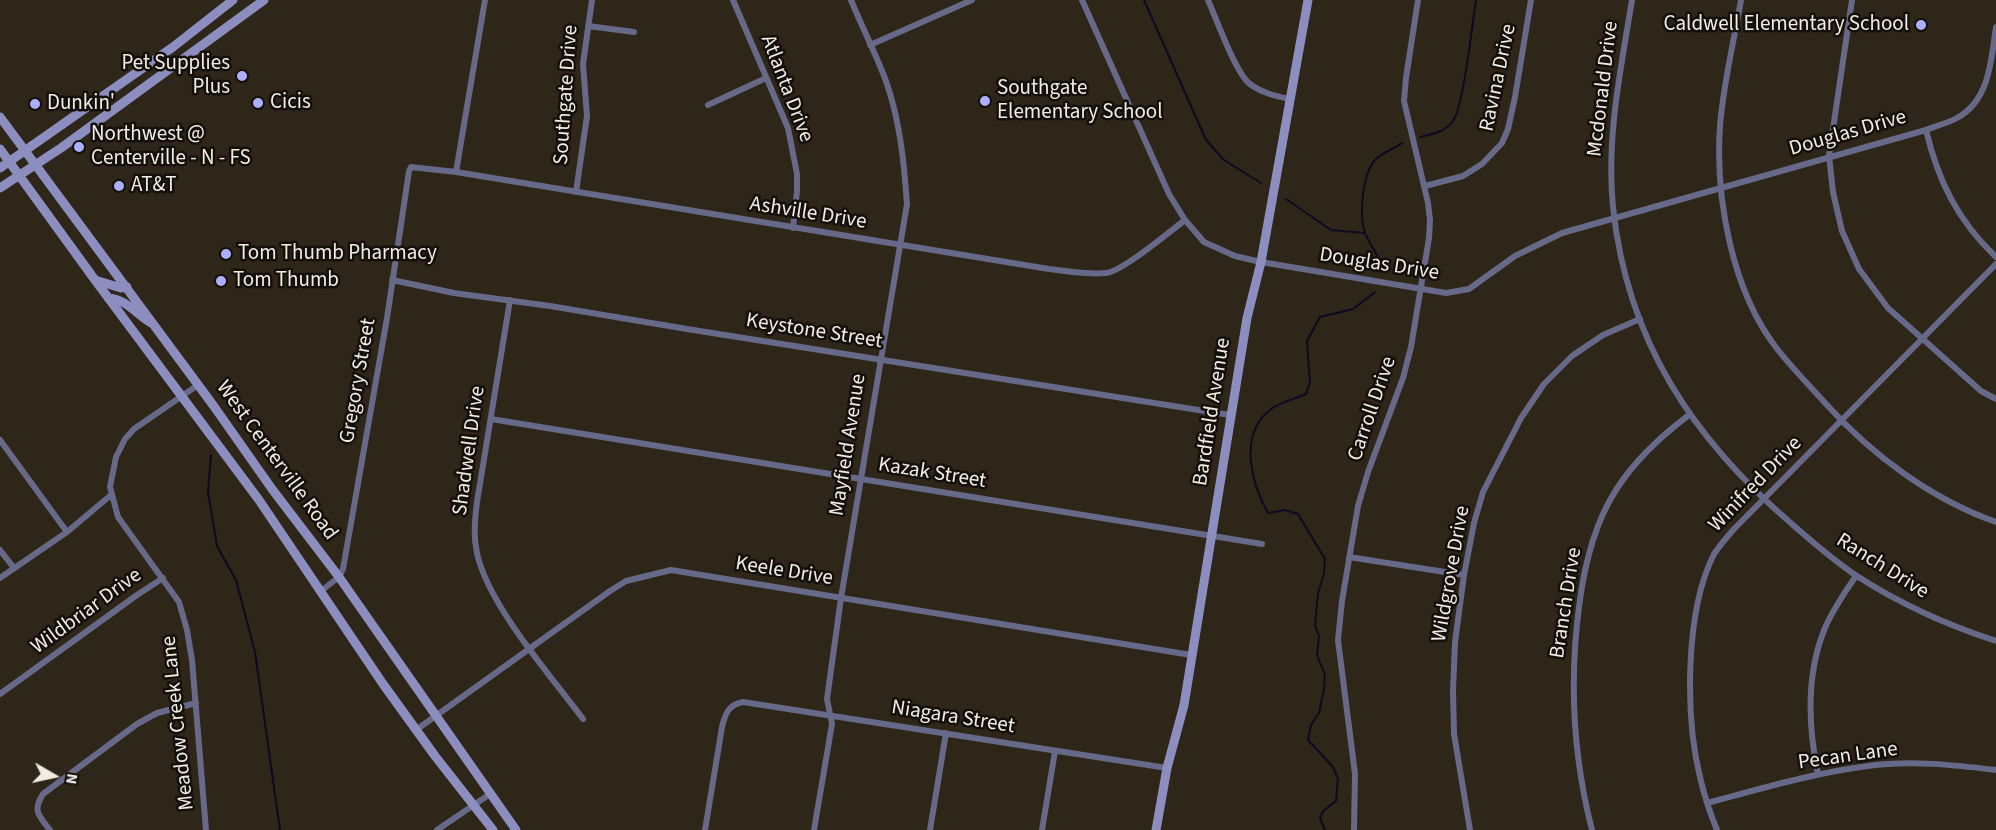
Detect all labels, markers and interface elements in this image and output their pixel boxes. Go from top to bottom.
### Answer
place label: Caldwell Elementary School [1664,12,1909,38]
marker: Caldwell Elementary School [1914,18,1928,32]
street label: Mcdonald Drive [1583,20,1625,158]
street label: Ravina Drive [1475,22,1523,134]
street label: Southgate Drive [550,24,584,166]
street label: Atlanta Drive [754,32,818,146]
place label: Pet Supplies Plus [121,51,230,101]
marker: Pet Supplies Plus [235,69,249,83]
place label: Southgate Elementary School [997,76,1163,126]
place label: Cicis [270,90,311,116]
place label: Dunkin' [47,91,115,117]
marker: Southgate Elementary School [978,94,992,108]
marker: Cicis [251,96,265,110]
marker: Dunkin' [28,97,42,111]
street label: Douglas Drive [1786,105,1910,163]
place label: Northwest @ Centerville - N - FS [91,122,251,172]
marker: Northwest @ Centerville - N - FS [72,140,86,154]
place label: AT&T [131,173,177,199]
marker: AT&T [112,179,126,193]
street label: Ashville Drive [748,192,868,236]
place label: Tom Thumb Pharmacy [238,241,437,267]
street label: Douglas Drive [1317,243,1441,287]
marker: Tom Thumb Pharmacy [219,247,233,261]
place label: Tom Thumb [233,268,339,294]
marker: Tom Thumb [214,274,228,288]
street label: Keystone Street [744,309,884,355]
street label: Gregory Street [336,317,382,445]
street label: Bardfield Avenue [1189,336,1237,488]
street label: Carroll Drive [1343,353,1403,465]
street label: Mayfield Avenue [825,372,873,518]
street label: West Centerville Road [210,376,342,546]
street label: Shadwell Drive [448,385,492,517]
street label: Winifred Drive [1704,432,1808,538]
street label: Kazak Street [876,453,988,495]
street label: Wildgrove Drive [1428,504,1476,644]
street label: Ranch Drive [1831,529,1933,605]
street label: Branch Drive [1546,546,1588,660]
street label: Keele Drive [733,552,835,592]
street label: Wildbriar Drive [27,564,147,660]
street label: Meadow Creek Lane [157,634,201,812]
street label: Niagara Street [890,696,1016,740]
street label: Pecan Lane [1797,738,1899,776]
north arrow [24,746,84,806]
text: N [60,772,83,786]

